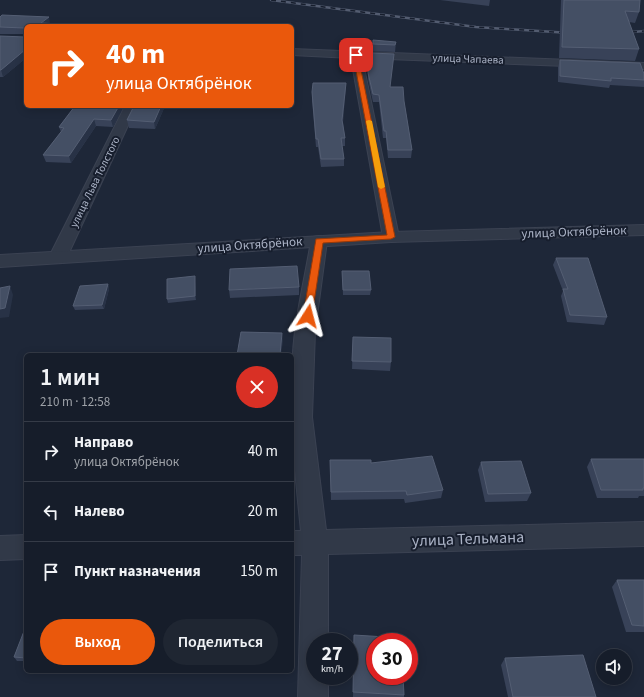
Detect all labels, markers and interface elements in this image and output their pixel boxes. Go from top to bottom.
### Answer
text: 40 m [106,34,165,74]
pin [339,38,373,72]
icon: right [40,40,92,92]
icon: arrive [345,44,367,66]
street label: улица Чапаева [432,50,504,68]
text: улица Октябрёнок [106,71,252,96]
street label: улица Льва Толстого [66,134,124,230]
street label: улица Октябрёнок [521,221,627,243]
street label: улица Октябрёнок [197,232,304,258]
position arrow [287,295,329,337]
text: 1 мин [40,360,100,395]
button: close [236,366,278,408]
text: 210 m · 12:58 [40,393,110,411]
text: Направо [74,432,133,453]
icon: right [40,441,62,463]
text: 40 m [248,441,278,462]
text: улица Октябрёнок [74,453,179,471]
icon: left [40,501,62,523]
text: Налево [74,501,125,522]
text: 20 m [248,501,278,522]
street label: улица Тельмана [412,526,524,552]
icon: arrive [40,561,62,583]
text: Пункт назначения [74,561,201,582]
text: 150 m [240,561,278,582]
button: Выход [40,619,155,665]
button: Поделиться [163,619,278,665]
speed limit sign: 30 [366,633,418,685]
text: 27 [321,640,343,668]
map controls [596,649,632,685]
button: sound [596,649,632,685]
text: km/h [321,662,343,676]

